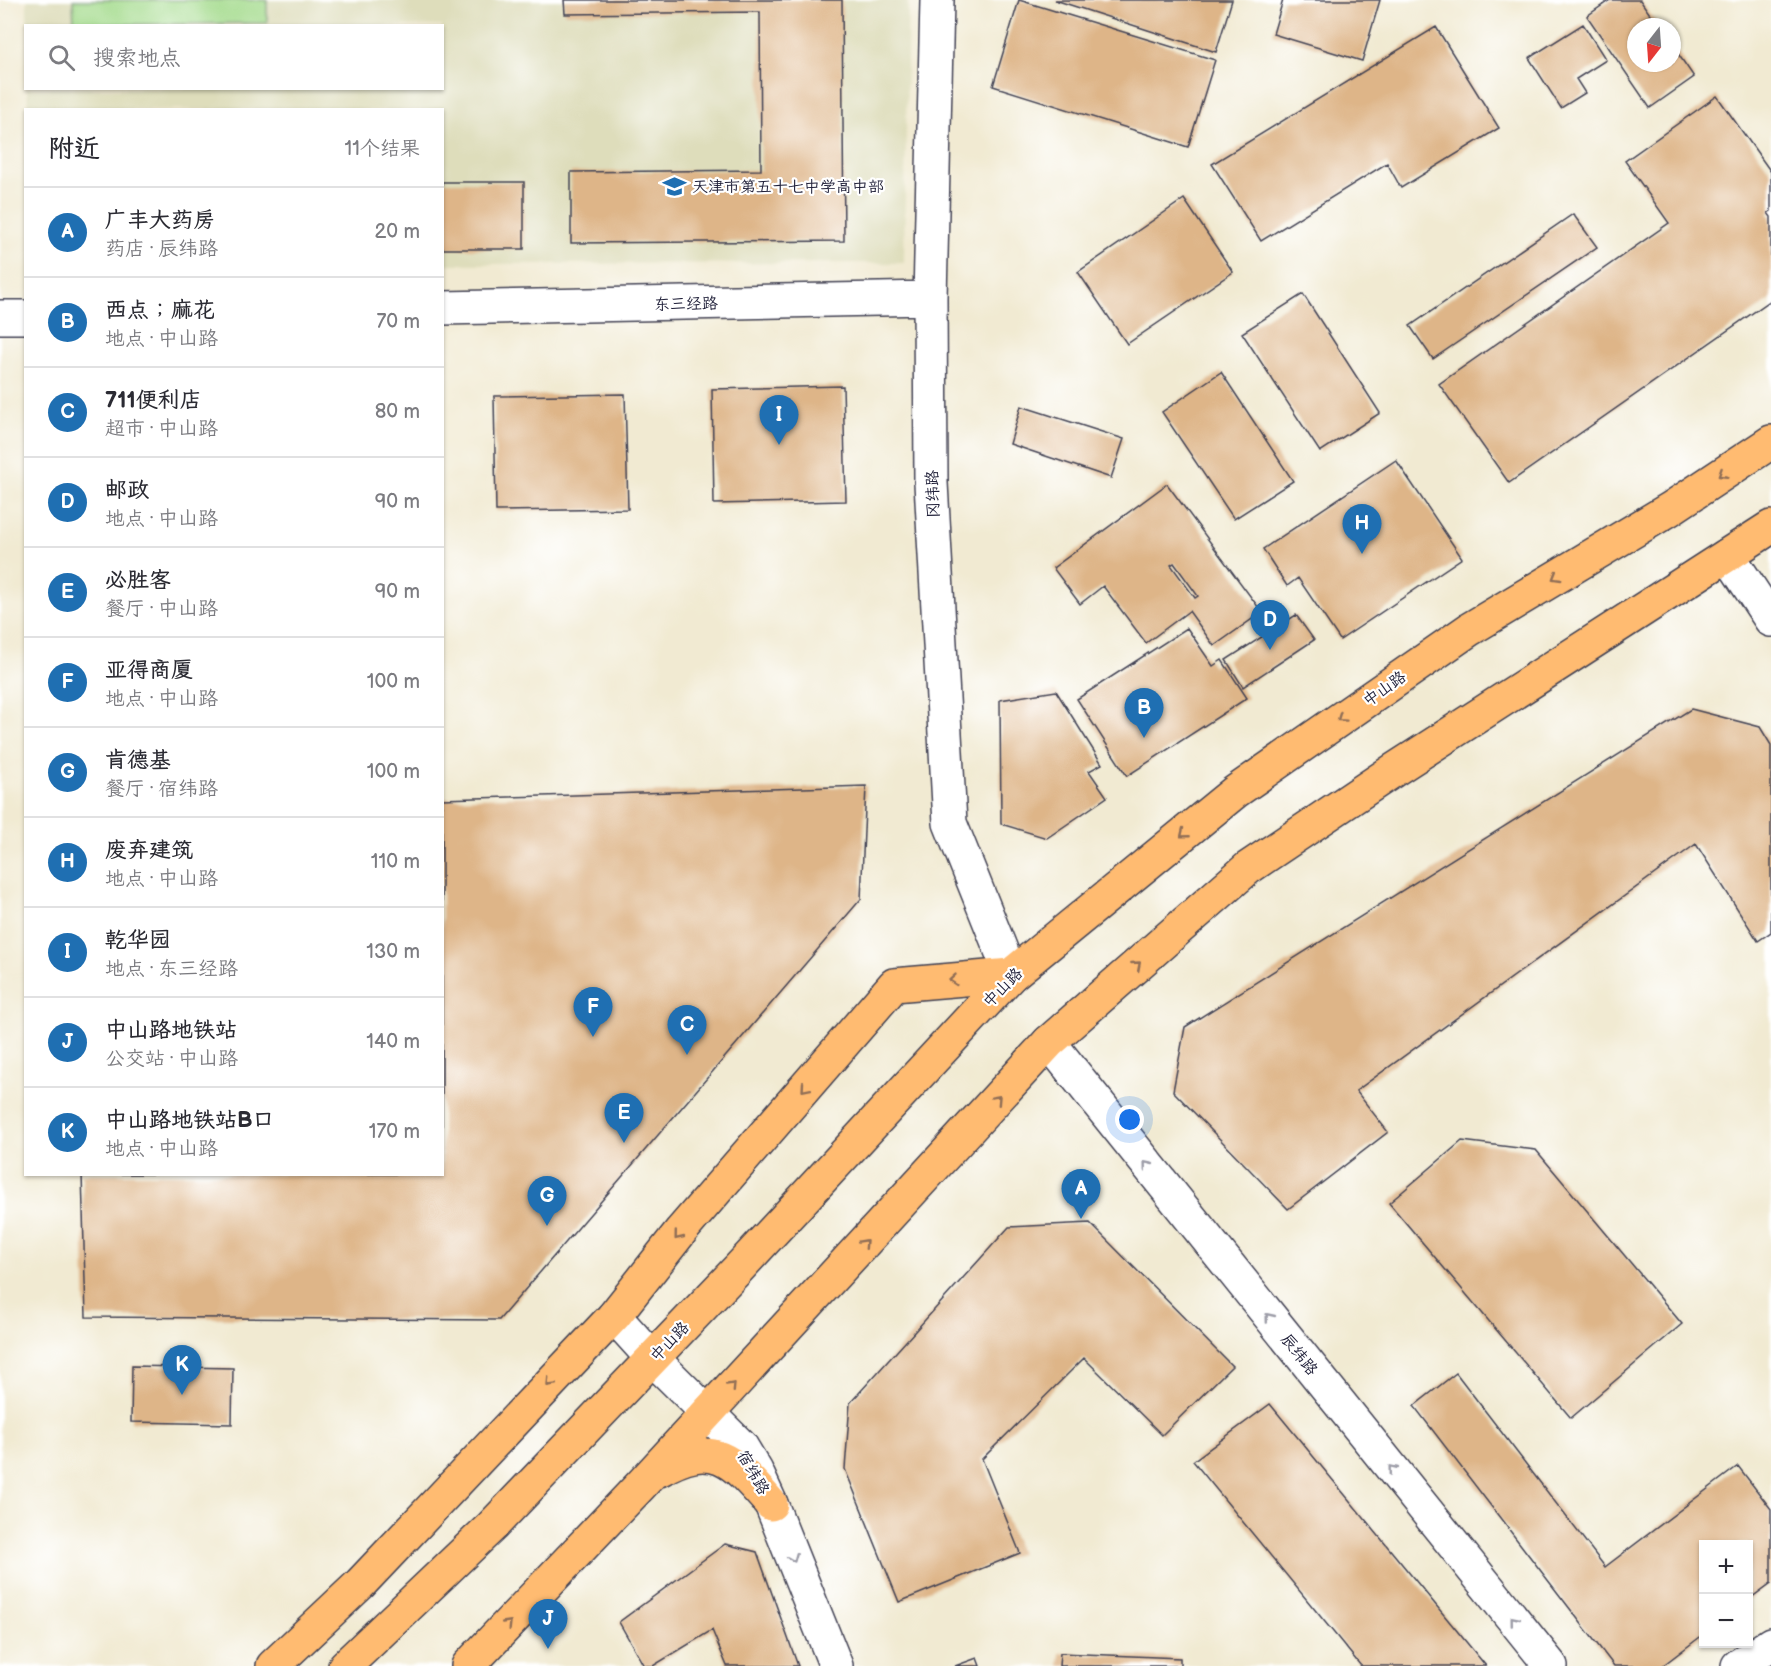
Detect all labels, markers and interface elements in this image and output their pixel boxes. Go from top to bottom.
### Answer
north arrow [1627,18,1681,72]
search box [24,24,444,90]
icon: search [45,41,78,74]
text: 搜索地点 [93,45,181,72]
text: 附近 [48,134,100,165]
text: 11个结果 [345,137,420,161]
school or university icon: 天津市第五十七中学高中部 [661,173,687,199]
place label: 天津市第五十七中学高中部 [692,178,884,197]
text: 广丰大药房 [105,207,215,234]
text: A [61,220,74,244]
text: 20 m [375,220,420,244]
text: 药店 · 辰纬路 [105,237,218,261]
street label: 东三经路 [654,294,718,315]
text: 西点；麻花 [105,297,215,324]
text: B [60,310,75,334]
text: 70 m [376,310,420,334]
text: 地点 · 中山路 [105,327,218,351]
text: 711便利店 [105,387,202,414]
pin: I [760,396,798,445]
text: C [60,400,75,424]
text: 80 m [375,400,420,424]
text: 超市 · 中山路 [105,417,218,441]
one-way arrow [1718,467,1728,479]
street label: 冈纬路 [923,470,944,518]
text: 邮政 [105,477,149,504]
text: D [61,490,74,514]
text: 90 m [375,490,420,514]
pin: H [1342,504,1382,554]
text: 地点 · 中山路 [105,507,218,531]
text: 必胜客 [105,567,171,594]
one-way arrow [1552,569,1562,581]
text: E [61,580,74,604]
text: 90 m [375,580,420,604]
text: 餐厅 · 中山路 [105,597,218,621]
pin: D [1250,600,1290,650]
text: 亚得商厦 [105,657,193,684]
street label: 中山路 [1360,668,1410,711]
text: F [61,670,74,694]
text: 100 m [367,670,420,694]
text: 地点 · 中山路 [105,687,218,711]
pin: B [1124,688,1164,738]
one-way arrow [1336,711,1347,722]
text: 肯德基 [105,747,171,774]
text: G [60,760,75,784]
text: 100 m [367,760,420,784]
text: 餐厅 · 宿纬路 [105,777,218,801]
one-way arrow [1180,827,1191,838]
text: 废弃建筑 [105,837,193,864]
text: H [60,850,75,874]
text: 110 m [371,850,420,874]
text: 地点 · 中山路 [105,867,218,891]
text: 乾华园 [105,927,171,954]
text: I [64,940,71,964]
text: 130 m [366,940,420,964]
text: 地点 · 东三经路 [105,957,238,981]
one-way arrow [1131,961,1141,972]
street label: 中山路 [979,964,1027,1012]
one-way arrow [948,973,957,986]
pin: F [574,988,612,1037]
pin: C [668,1006,706,1055]
text: 中山路地铁站 [105,1017,237,1044]
text: J [62,1030,73,1054]
text: 140 m [366,1030,420,1054]
text: 公交站 · 中山路 [105,1047,238,1071]
one-way arrow [801,1081,812,1092]
pin: E [604,1094,644,1143]
one-way arrow [989,1096,1000,1107]
your location [1115,1105,1144,1134]
text: 中山路地铁站B口 [105,1107,275,1134]
text: K [61,1120,74,1144]
text: 170 m [369,1120,420,1144]
text: 地点 · 中山路 [105,1137,218,1161]
one-way arrow [1143,1161,1154,1172]
pin: A [1062,1170,1100,1219]
pin: G [528,1176,566,1226]
one-way arrow [674,1229,685,1240]
one-way arrow [857,1239,868,1249]
one-way arrow [1266,1312,1277,1323]
street label: 中山路 [647,1318,694,1366]
street label: 辰纬路 [1276,1330,1321,1380]
pin: K [162,1346,201,1395]
one-way arrow [546,1376,557,1387]
one-way arrow [725,1382,736,1393]
street label: 宿纬路 [733,1447,773,1498]
one-way arrow [1388,1464,1399,1475]
map controls [1699,1540,1753,1648]
button: + [1699,1540,1753,1594]
one-way arrow [786,1552,798,1563]
button: − [1699,1594,1753,1648]
pin: J [528,1600,568,1649]
one-way arrow [1510,1616,1521,1627]
one-way arrow [500,1620,511,1631]

